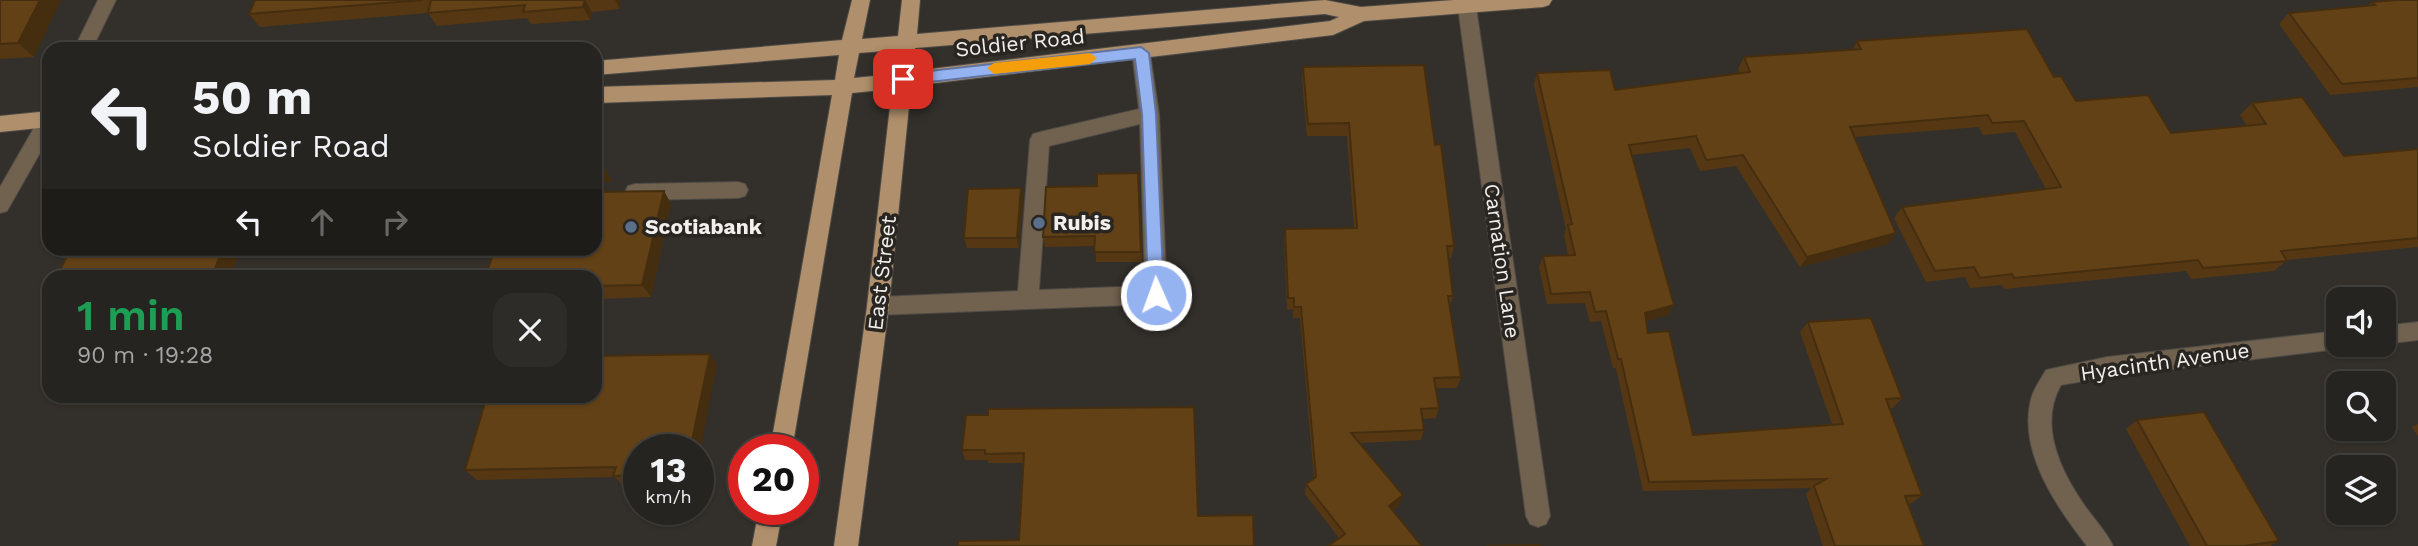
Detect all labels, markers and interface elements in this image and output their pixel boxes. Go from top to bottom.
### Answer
street label: Soldier Road [954,23,1086,62]
pin [873,49,933,109]
icon: arrive [884,60,922,98]
text: 50 m [192,68,312,126]
icon: left [77,70,168,161]
text: Soldier Road [192,127,390,165]
street label: Carnation Lane [1479,182,1526,340]
icon: left [230,203,268,241]
icon: ahead [303,203,341,241]
icon: right [376,203,414,241]
place label: Rubis [1053,210,1111,235]
place label: Scotiabank [645,214,763,239]
street label: East Street [862,214,901,332]
marker: Rubis [1031,215,1047,231]
marker: Scotiabank [623,219,639,235]
position arrow [1119,258,1193,332]
map controls [2326,287,2396,525]
button: sound [2326,287,2396,357]
text: 1 min [77,291,185,340]
button: close [493,293,567,367]
street label: Hyacinth Avenue [2079,337,2251,386]
text: 90 m · 19:28 [77,342,213,369]
button: search [2326,371,2396,441]
speed limit sign: 20 [728,434,819,525]
text: 13 [651,449,686,491]
button: layers [2326,455,2396,525]
text: km/h [645,486,692,507]

